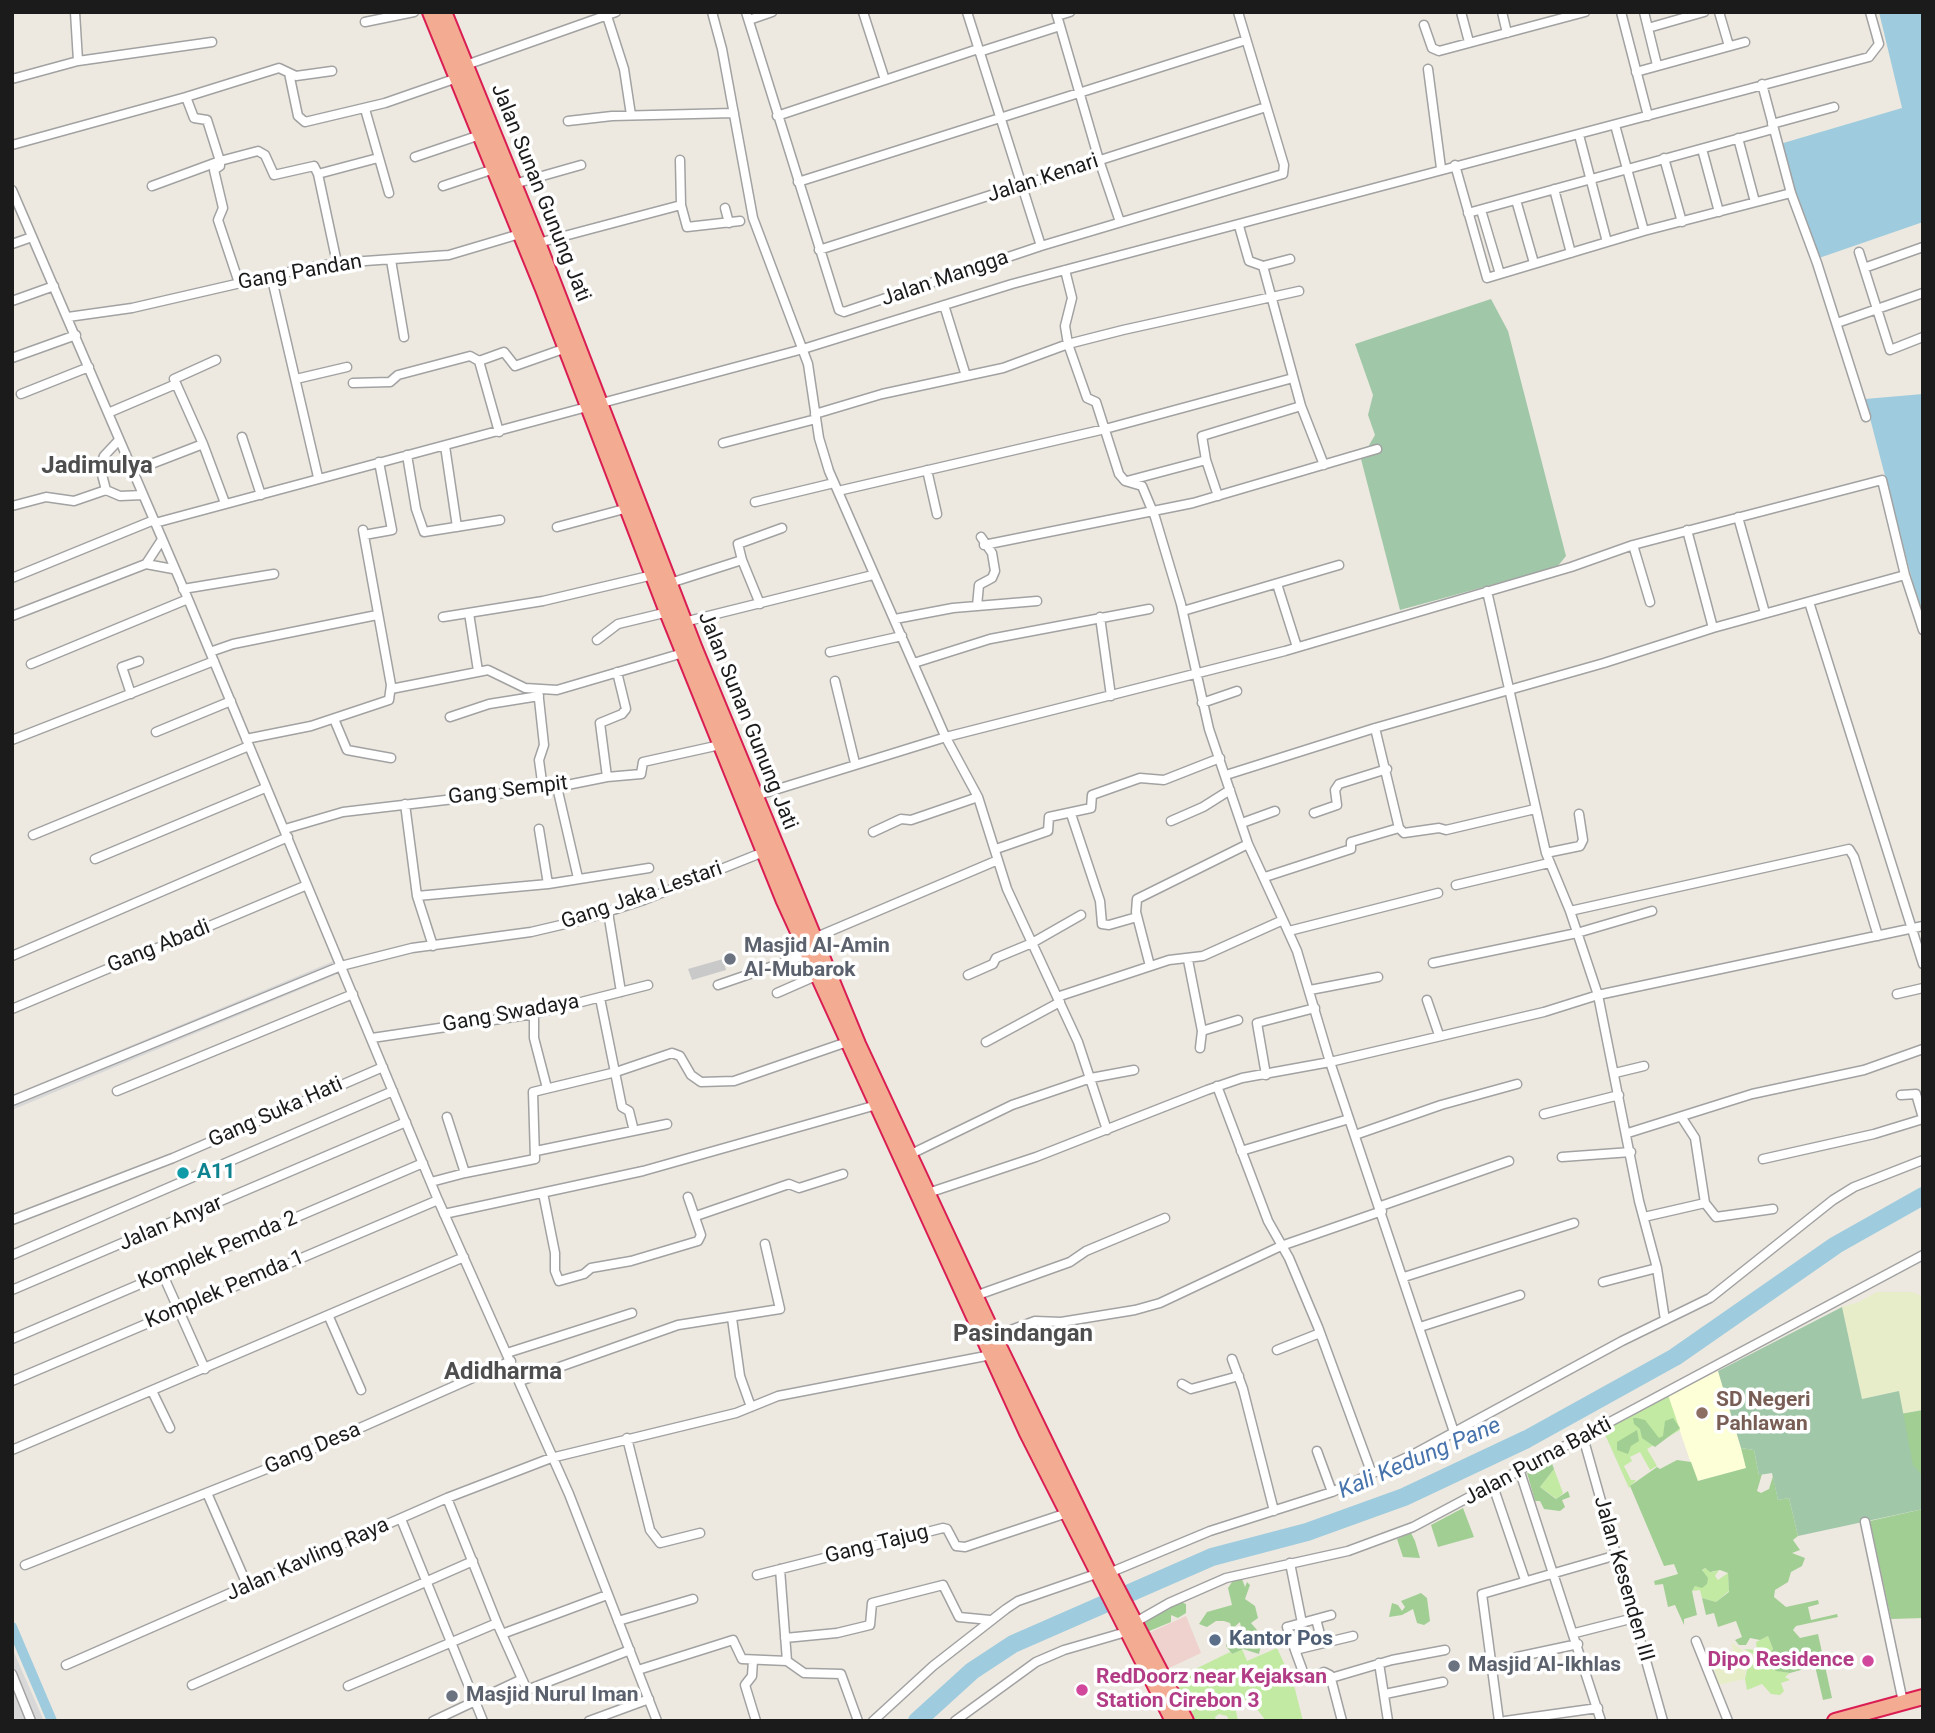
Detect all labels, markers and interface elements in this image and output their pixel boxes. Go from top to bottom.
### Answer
street label: Jalan Sunan Gunung Jati [485,80,595,306]
street label: Jalan Kenari [984,149,1102,209]
street label: Jalan Mangga [878,245,1012,313]
street label: Gang Pandan [236,250,364,296]
district label: Jadimulya [41,453,153,481]
street label: Jalan Sunan Gunung Jati [692,608,802,834]
street label: Gang Sempit [447,771,569,811]
street label: Gang Jaka Lestari [558,857,726,935]
street label: Gang Abadi [104,915,214,979]
place label: Masjid Al-Amin Al-Mubarok [744,934,890,984]
marker: Masjid Al-Amin Al-Mubarok [722,951,738,967]
street label: Gang Swadaya [441,990,581,1038]
street label: Gang Suka Hati [205,1072,347,1154]
place label: A11 [197,1160,235,1186]
marker: A11 [175,1165,191,1181]
street label: Jalan Anyar [115,1191,227,1257]
street label: Komplek Pemda 2 [135,1206,301,1296]
street label: Komplek Pemda 1 [142,1245,308,1335]
district label: Pasindangan [953,1321,1093,1349]
district label: Adidharma [444,1359,562,1387]
place label: SD Negeri Pahlawan [1716,1388,1811,1438]
marker: SD Negeri Pahlawan [1694,1405,1710,1421]
water label: Kali Kedung Pane [1335,1412,1505,1506]
street label: Jalan Purna Bakti [1460,1412,1616,1512]
street label: Gang Desa [261,1418,365,1480]
street label: Jalan Kesenden III [1587,1493,1659,1665]
street label: Jalan Kavling Raya [223,1513,393,1607]
street label: Gang Tajug [823,1520,931,1570]
place label: Kantor Pos [1229,1627,1333,1653]
marker: Kantor Pos [1207,1632,1223,1648]
place label: Dipo Residence [1708,1648,1854,1674]
place label: Masjid Al-Ikhlas [1468,1653,1621,1679]
marker: Dipo Residence [1860,1653,1876,1669]
marker: Masjid Al-Ikhlas [1446,1658,1462,1674]
place label: RedDoorz near Kejaksan Station Cirebon 3 [1096,1665,1327,1715]
marker: RedDoorz near Kejaksan Station Cirebon 3 [1074,1682,1090,1698]
place label: Masjid Nurul Iman [466,1683,639,1709]
marker: Masjid Nurul Iman [444,1688,460,1704]

